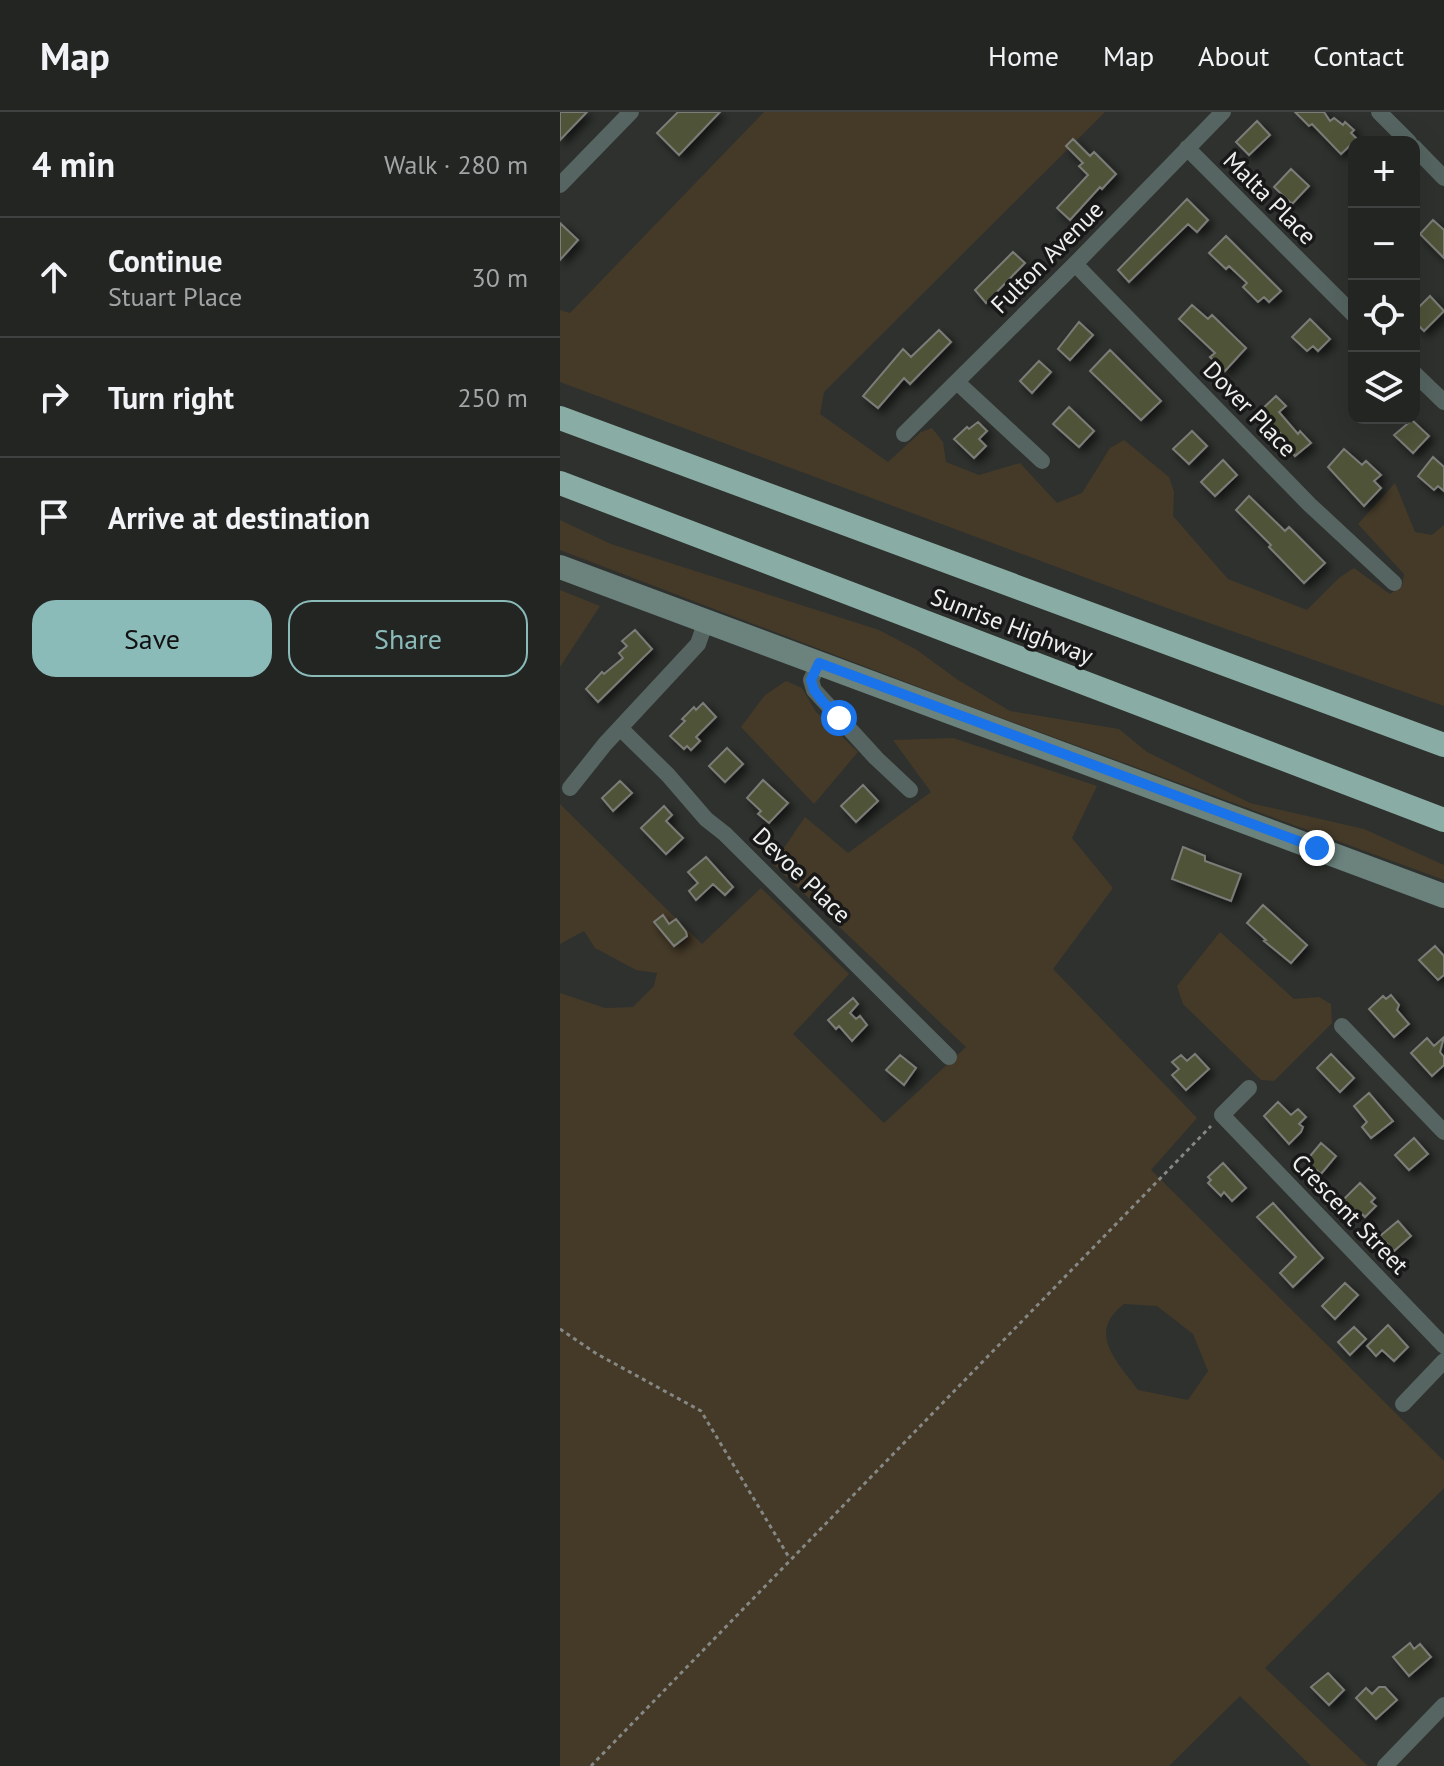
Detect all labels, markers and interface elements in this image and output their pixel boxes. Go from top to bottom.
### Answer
text: Map [40,31,110,80]
text: Home [988,37,1059,74]
text: Map [1103,37,1154,74]
text: About [1198,37,1269,74]
text: Contact [1313,37,1404,74]
map controls [1348,136,1420,424]
button: + [1348,136,1420,208]
text: 4 min [32,142,115,186]
street label: Malta Place [1217,145,1323,251]
text: Walk · 280 m [384,148,528,181]
street label: Fulton Avenue [984,194,1110,320]
button: − [1348,208,1420,280]
text: Continue [108,241,222,280]
icon: ahead [32,255,76,299]
text: 30 m [472,261,528,294]
text: Stuart Place [108,280,242,313]
button: locate [1348,280,1420,352]
button: layers [1348,352,1420,424]
street label: Dover Place [1197,355,1303,463]
icon: right [32,375,76,419]
text: Turn right [108,378,234,417]
text: 250 m [457,381,528,414]
icon: arrive [32,495,76,539]
text: Arrive at destination [108,498,370,537]
street label: Sunrise Highway [926,581,1098,671]
button: Save [32,600,272,677]
button: Share [288,600,528,677]
route start [821,700,857,736]
street label: Devoe Place [746,820,858,930]
route end [1299,830,1335,866]
street label: Crescent Street [1285,1147,1415,1281]

